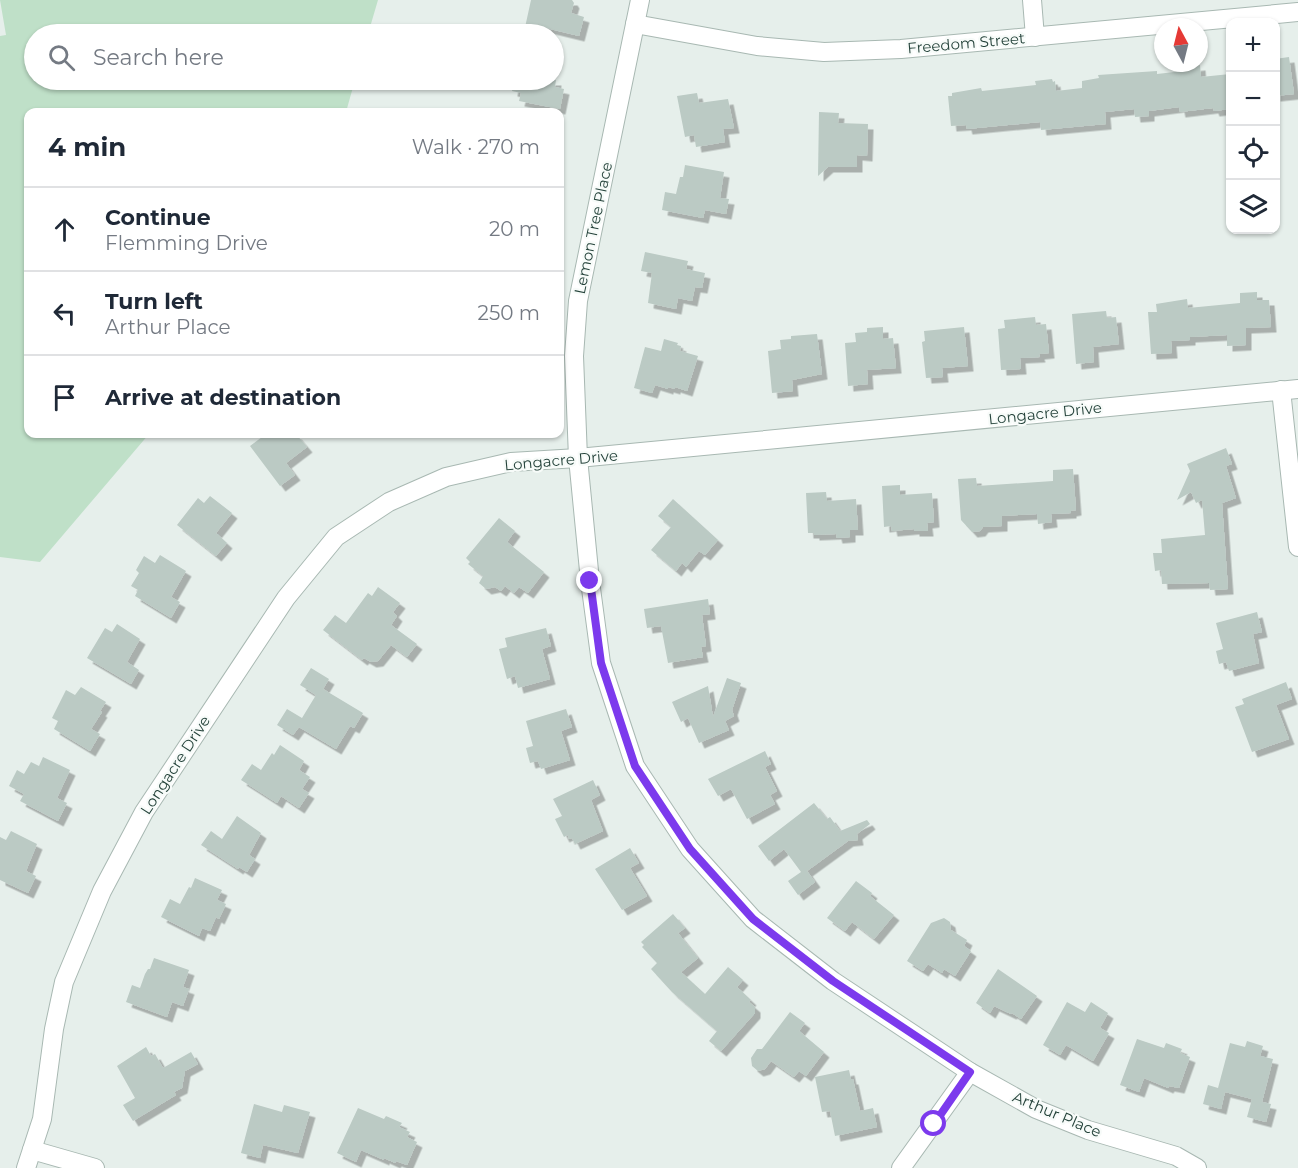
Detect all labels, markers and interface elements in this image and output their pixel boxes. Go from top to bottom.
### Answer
north arrow [1154,18,1208,72]
map controls [1226,18,1280,234]
button: + [1226,18,1280,72]
search box [24,24,564,90]
street label: Freedom Street [906,28,1026,58]
icon: search [45,41,78,74]
text: Search here [93,44,224,71]
button: − [1226,72,1280,126]
button: locate [1226,126,1280,180]
text: 4 min [48,131,126,163]
text: Walk · 270 m [412,135,540,159]
street label: Lemon Tree Place [570,160,616,296]
button: layers [1226,180,1280,234]
text: Continue [105,204,211,231]
icon: ahead [48,213,81,246]
text: 20 m [489,217,540,241]
text: Flemming Drive [105,231,268,255]
text: Turn left [105,288,203,315]
icon: left [48,297,81,330]
text: 250 m [478,301,540,325]
text: Arthur Place [105,315,231,339]
icon: arrive [48,381,81,414]
text: Arrive at destination [105,384,341,411]
street label: Longacre Drive [987,398,1103,428]
street label: Longacre Drive [503,446,619,474]
route end [576,567,602,593]
street label: Longacre Drive [136,712,214,818]
street label: Arthur Place [1010,1087,1104,1141]
route start [920,1110,946,1136]

